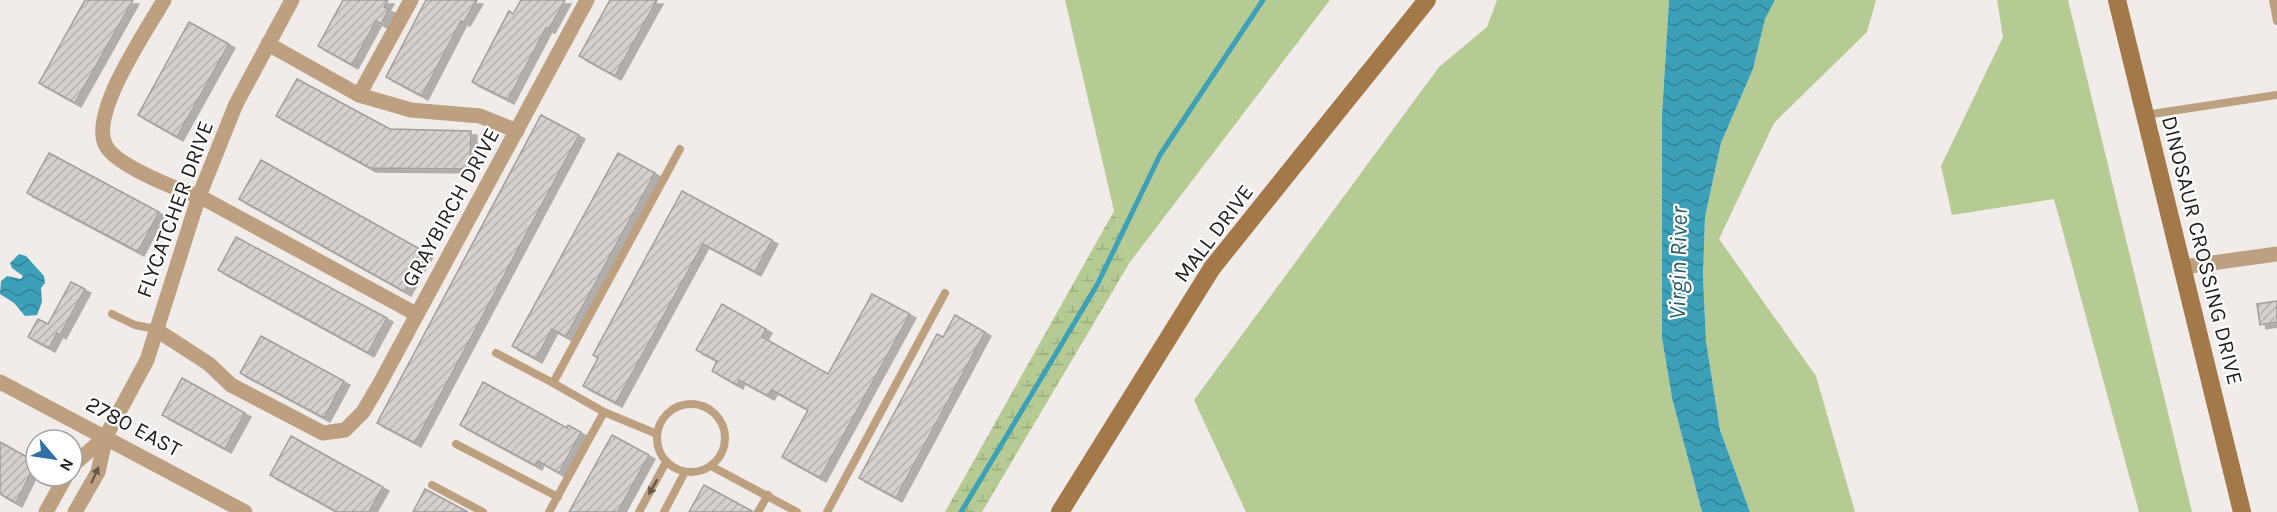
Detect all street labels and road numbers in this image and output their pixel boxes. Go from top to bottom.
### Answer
street label: DINOSAUR CROSSING DRIVE [2156,113,2248,387]
street label: FLYCATCHER DRIVE [131,117,219,301]
street label: GRAYBIRCH DRIVE [397,124,505,291]
street label: MALL DRIVE [1169,179,1259,288]
street label: 2780 EAST [81,391,186,463]

